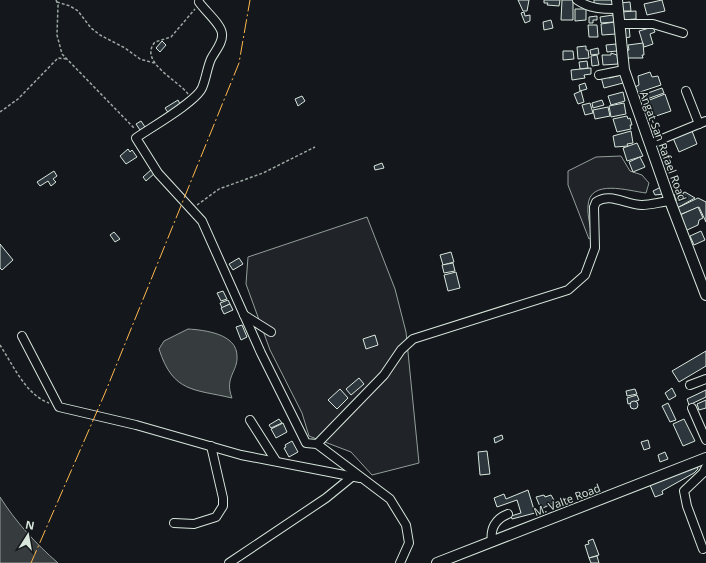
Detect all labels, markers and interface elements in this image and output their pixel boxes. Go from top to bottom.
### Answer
street label: Angat-San Rafael Road [637,89,690,203]
street label: M. Valte Road [531,480,602,519]
north arrow [8,515,48,555]
text: N [24,516,36,533]

